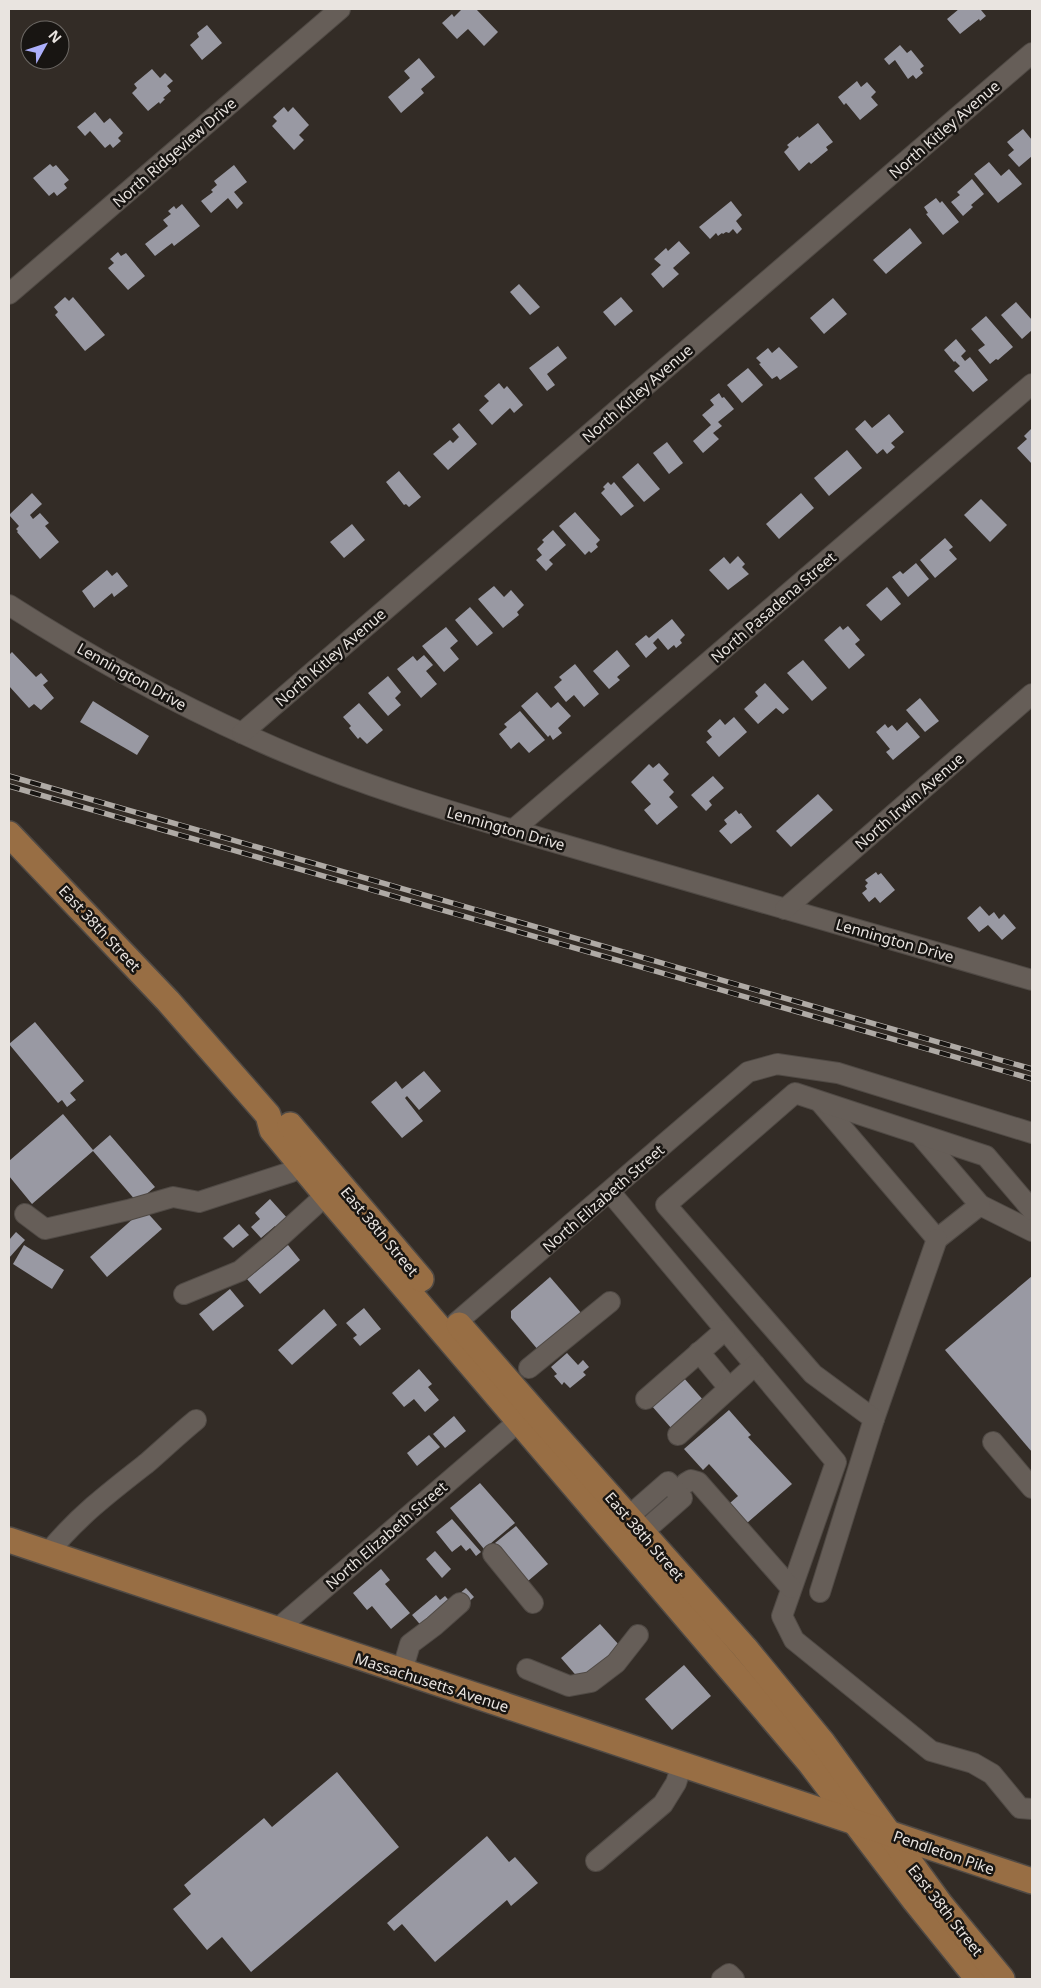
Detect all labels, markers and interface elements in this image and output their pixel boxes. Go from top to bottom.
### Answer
north arrow [20,20,70,70]
text: N [44,26,66,47]
street label: North Kitley Avenue [885,76,1003,182]
street label: North Ridgeview Drive [108,93,240,211]
street label: North Kitley Avenue [578,340,696,446]
street label: North Pasadena Street [706,547,840,667]
street label: North Kitley Avenue [271,604,389,710]
street label: Lennington Drive [74,638,190,714]
street label: North Irwin Avenue [850,748,968,854]
street label: Lennington Drive [445,802,567,854]
street label: East 38th Street [55,881,146,976]
street label: Lennington Drive [834,914,956,966]
street label: North Elizabeth Street [538,1139,668,1256]
street label: East 38th Street [337,1182,424,1280]
street label: North Elizabeth Street [321,1476,451,1593]
street label: East 38th Street [601,1488,689,1585]
street label: Massachusetts Avenue [352,1648,512,1716]
street label: Pendleton Pike [891,1825,997,1879]
street label: East 38th Street [904,1860,988,1960]

